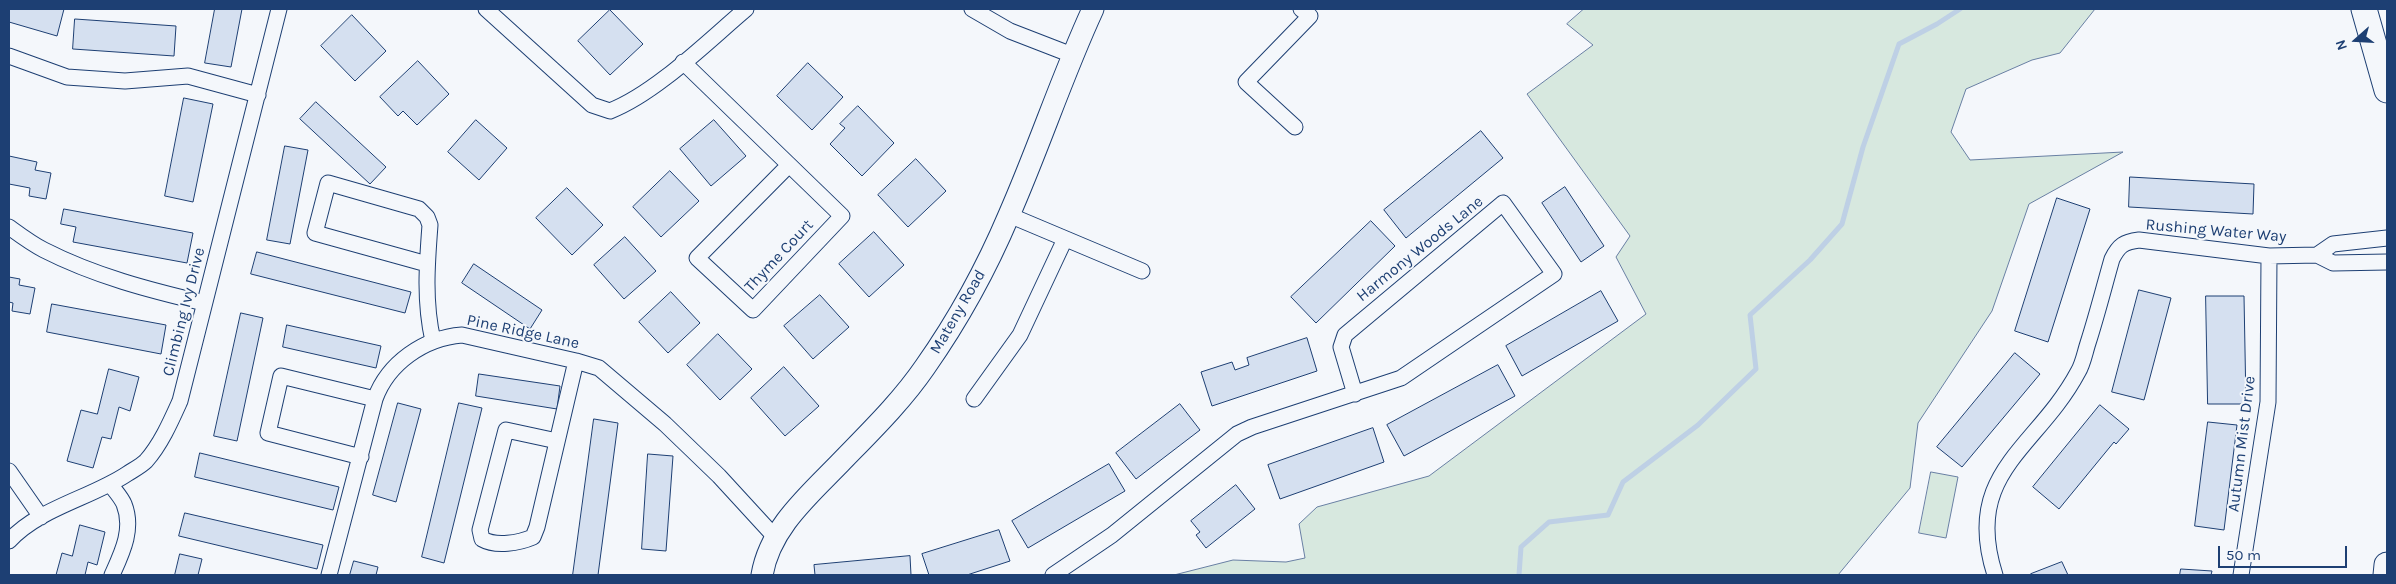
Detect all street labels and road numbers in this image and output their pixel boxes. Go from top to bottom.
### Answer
street label: Harmony Woods Lane [1353,192,1487,306]
street label: Rushing Water Way [2145,215,2287,247]
street label: Thyme Court [741,216,817,296]
street label: Climbing Ivy Drive [159,246,209,378]
street label: Mateny Road [926,266,990,358]
street label: Pine Ridge Lane [465,311,581,353]
street label: Autumn Mist Drive [2224,375,2260,513]

